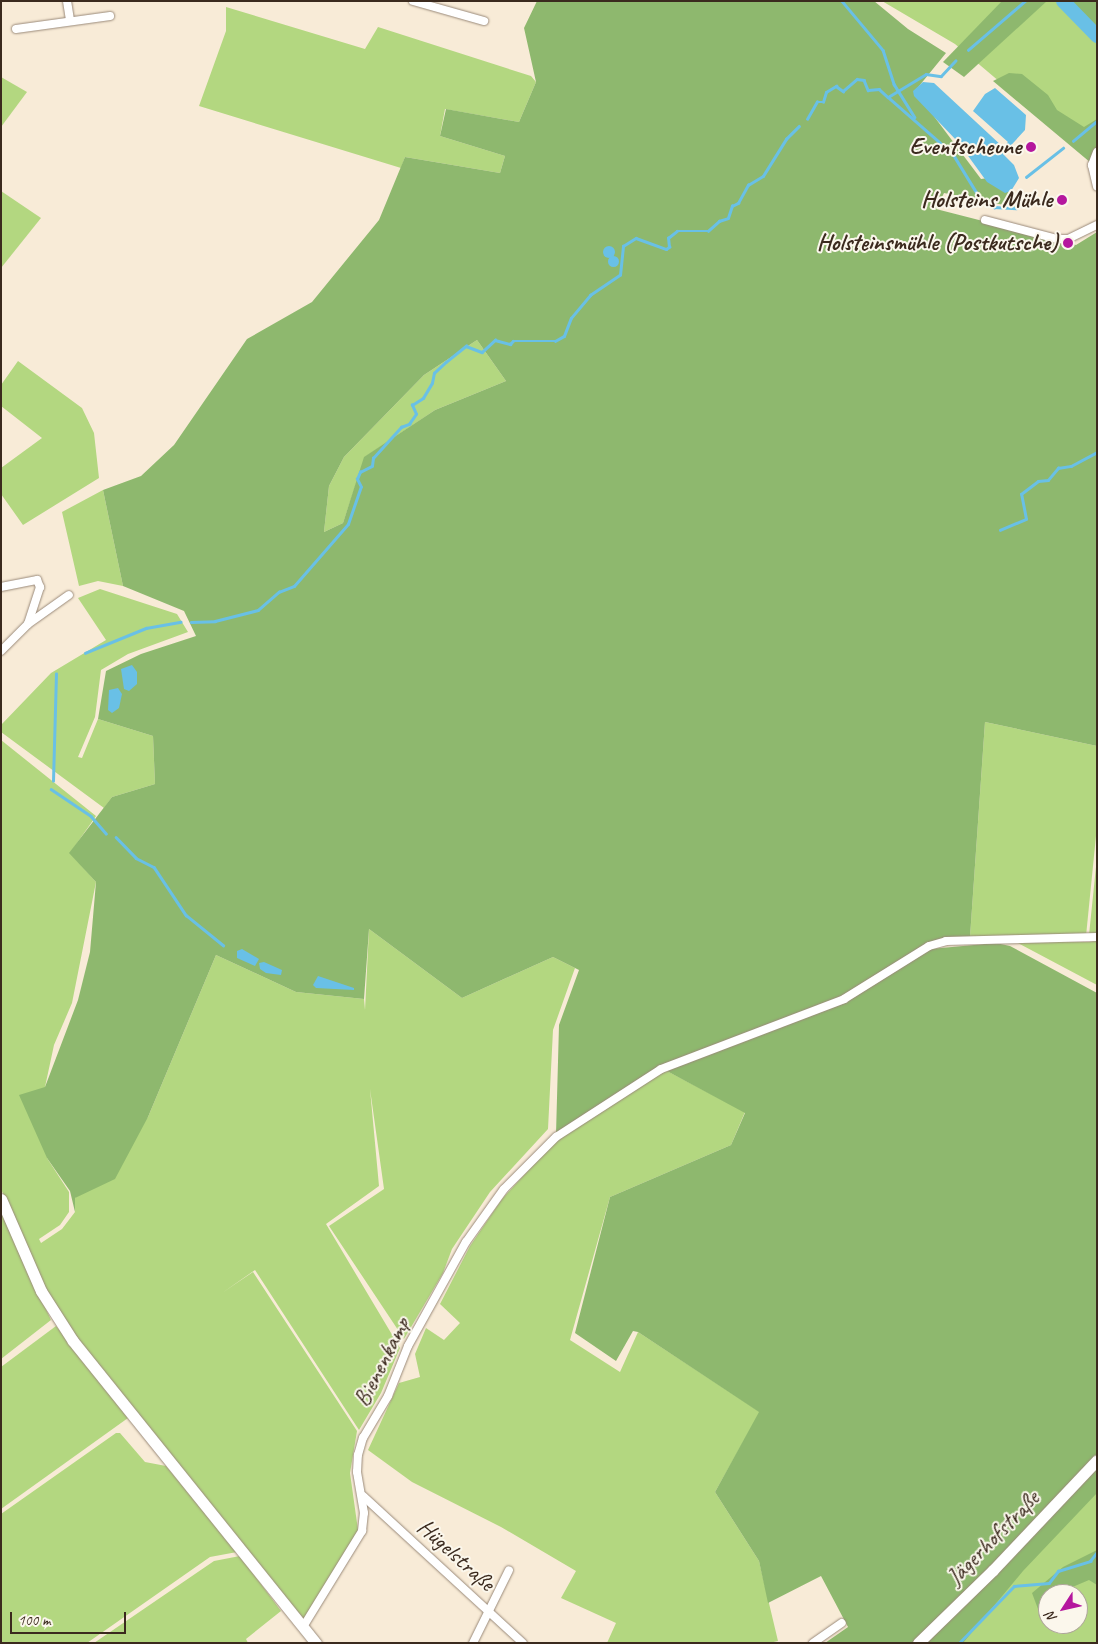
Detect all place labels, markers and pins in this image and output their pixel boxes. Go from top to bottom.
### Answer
place label: Eventscheune [909,133,1021,161]
marker: Eventscheune [1025,141,1037,153]
place label: Holsteins Mühle [921,186,1052,214]
marker: Holsteins Mühle [1056,194,1068,206]
place label: Holsteinsmühle (Postkutsche) [817,229,1058,257]
marker: Holsteinsmühle (Postkutsche) [1062,237,1074,249]

